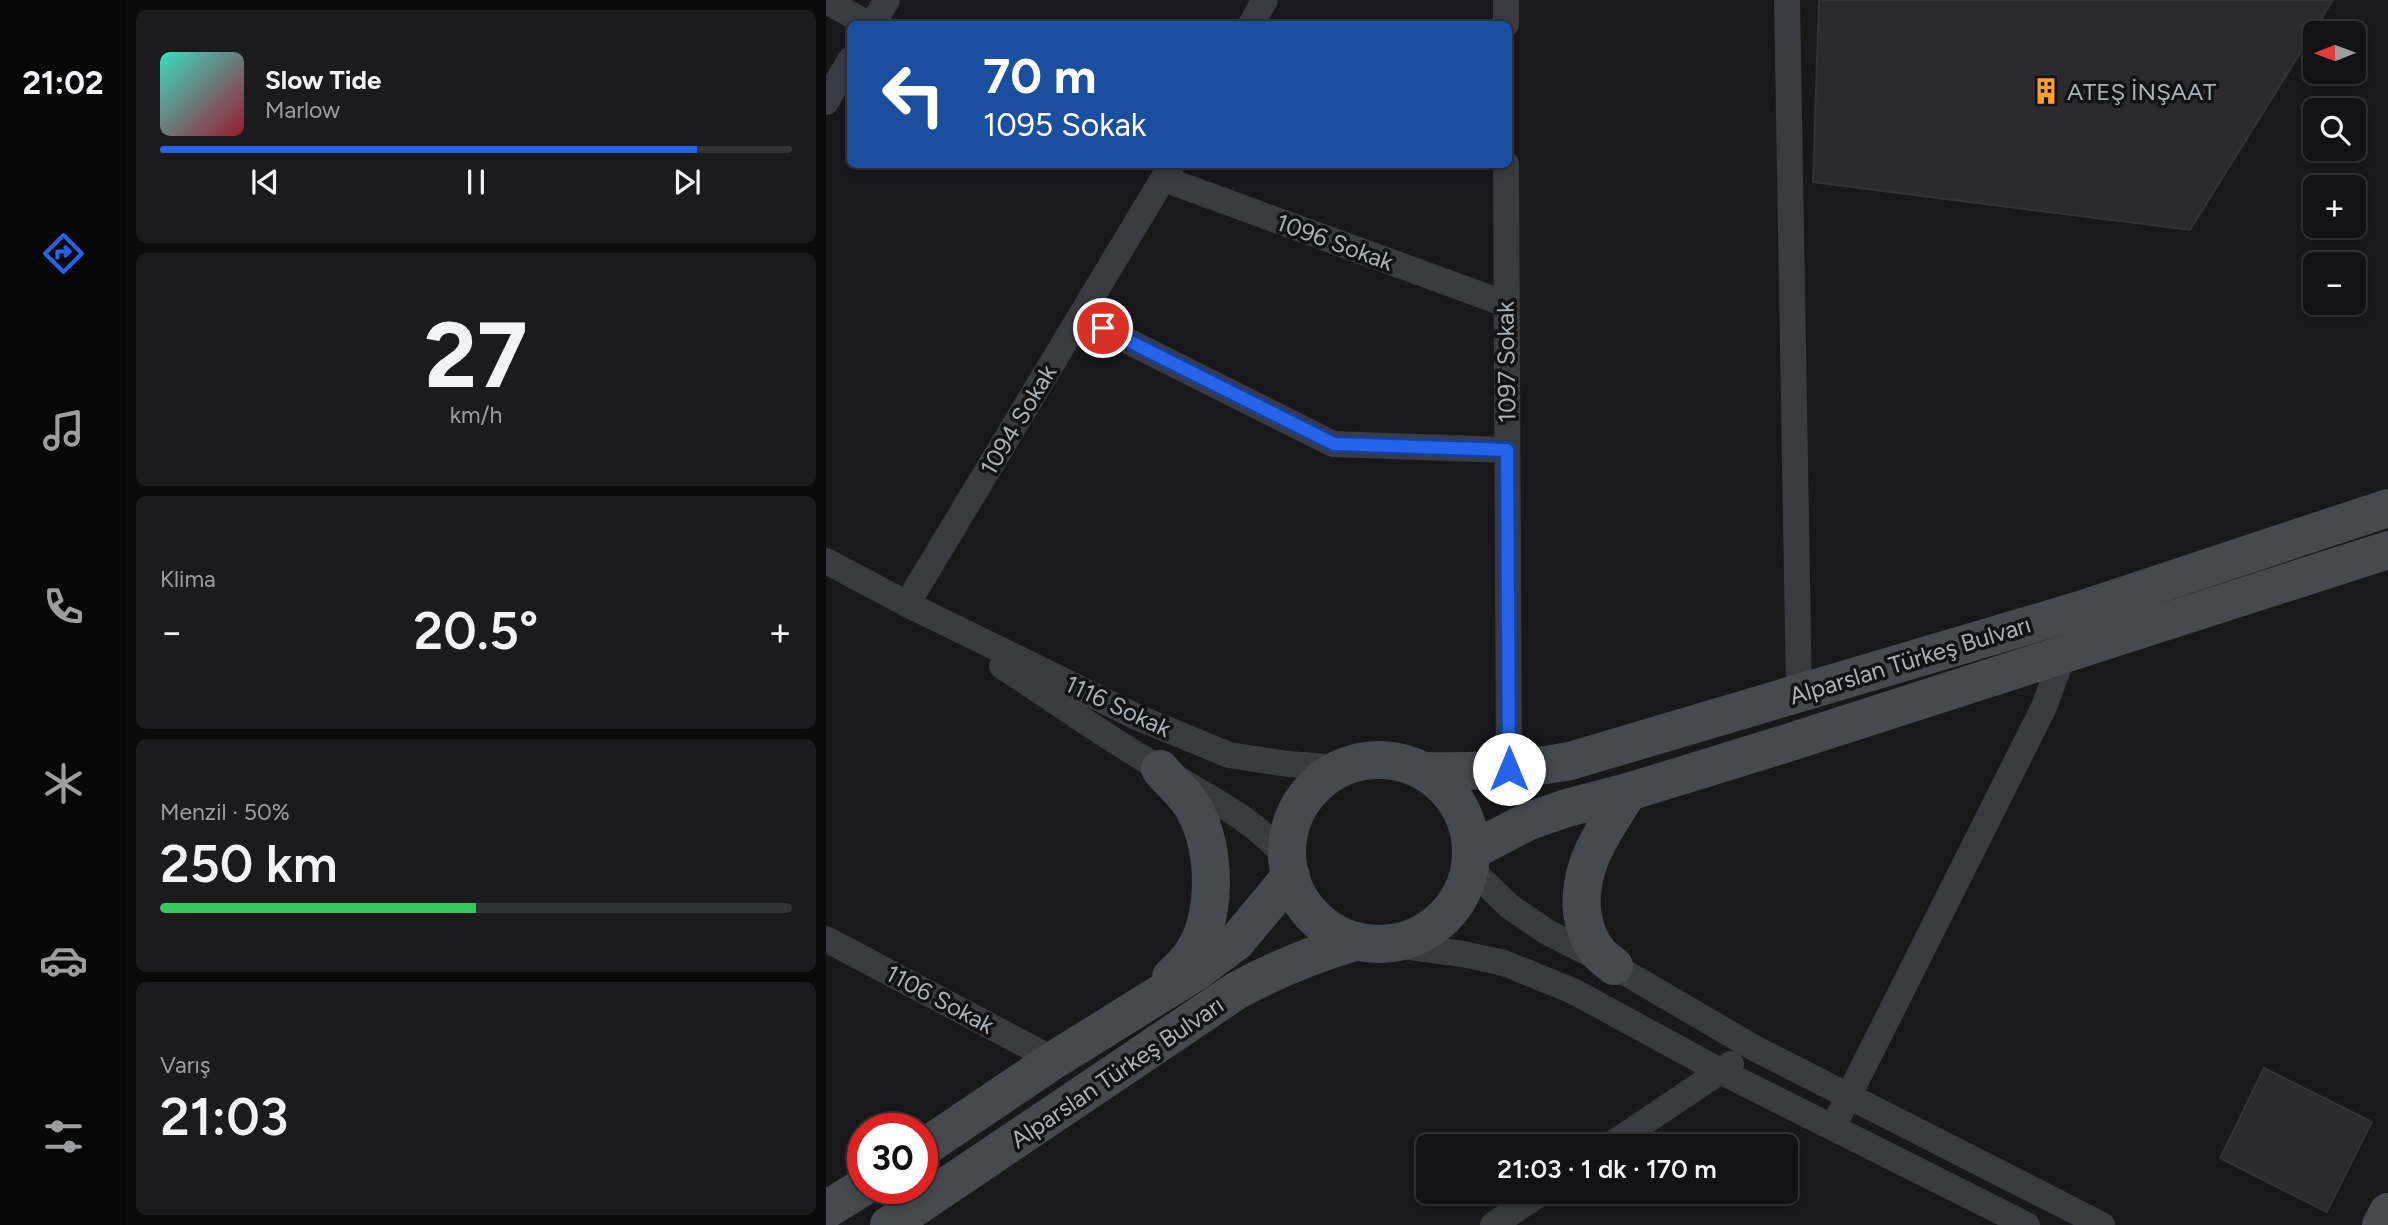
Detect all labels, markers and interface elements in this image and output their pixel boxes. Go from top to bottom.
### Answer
north arrow [2303,21,2366,84]
map controls [2303,21,2366,315]
text: 70 m [983,46,1096,105]
icon: left [868,49,959,140]
text: 21:02 [23,64,103,102]
text: Slow Tide [265,64,381,96]
building icon: ATEŞ İNŞAAT [2031,76,2061,106]
place label: ATEŞ İNŞAAT [2067,77,2216,106]
text: Marlow [265,96,340,124]
button: search [2303,98,2366,161]
text: 1095 Sokak [983,106,1146,144]
icon: previous [246,163,284,201]
icon: pause [457,163,495,201]
icon: next [668,163,706,201]
button: + [2303,175,2366,238]
street label: 1096 Sokak [1273,207,1398,277]
icon: directions [39,229,88,278]
button: − [2303,252,2366,315]
pin [1073,298,1133,358]
text: 27 [424,301,528,410]
street label: 1097 Sokak [1490,301,1522,423]
icon: arrive [1084,309,1122,347]
street label: 1094 Sokak [974,359,1062,480]
text: km/h [450,401,502,429]
icon: music [39,406,88,455]
text: Klima [160,565,216,593]
icon: phone [39,582,88,631]
text: 20.5° [414,600,538,662]
text: − [160,609,184,655]
text: + [768,609,792,655]
street label: Alparslan Türkeş Bulvarı [1786,609,2034,711]
street label: 1116 Sokak [1061,669,1176,743]
position arrow [1472,732,1546,806]
icon: climate [39,759,88,808]
text: Menzil · 50% [160,798,290,826]
text: 250 km [160,833,338,895]
icon: car [39,936,88,985]
street label: 1106 Sokak [881,958,999,1040]
street label: Alparslan Türkeş Bulvarı [1005,990,1229,1154]
text: Varış [160,1051,211,1079]
text: 21:03 [160,1086,288,1148]
icon: filters [39,1112,88,1161]
speed limit sign: 30 [847,1113,938,1204]
text: 21:03 · 1 dk · 170 m [1497,1153,1717,1185]

